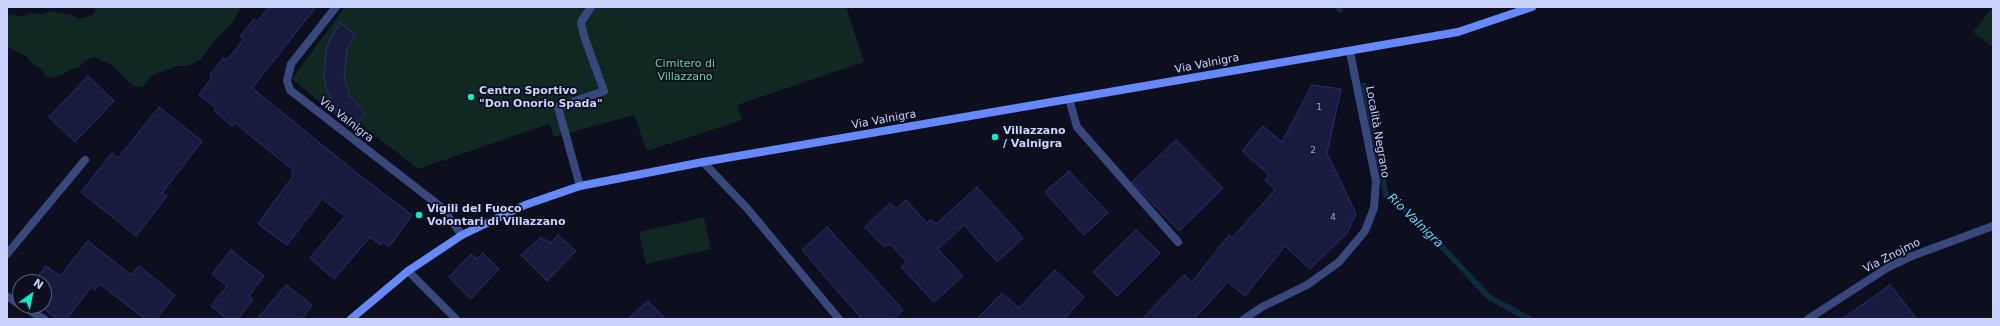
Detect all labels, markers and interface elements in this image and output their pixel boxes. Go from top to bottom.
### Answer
street label: Via Valnigra [1174,51,1240,77]
park label: Cimitero di Villazzano [655,57,715,83]
place label: Centro Sportivo "Don Onorio Spada" [479,84,603,110]
street label: Località Negrano [1362,85,1392,179]
marker: Centro Sportivo "Don Onorio Spada" [466,92,476,102]
street label: Via Valnigra [316,95,376,145]
house number: 1 [1316,103,1322,113]
street label: Via Valnigra [851,108,917,132]
place label: Villazzano / Valnigra [1003,124,1066,150]
marker: Villazzano / Valnigra [990,132,1000,142]
house number: 2 [1310,146,1316,156]
water label: Rio Valnigra [1384,191,1446,251]
place label: Vigili del Fuoco Volontari di Villazzano [427,202,565,228]
marker: Vigili del Fuoco Volontari di Villazzano [414,210,424,220]
house number: 4 [1330,213,1336,223]
street label: Via Znojmo [1861,236,1923,276]
north arrow [12,274,52,314]
text: N [31,276,46,292]

